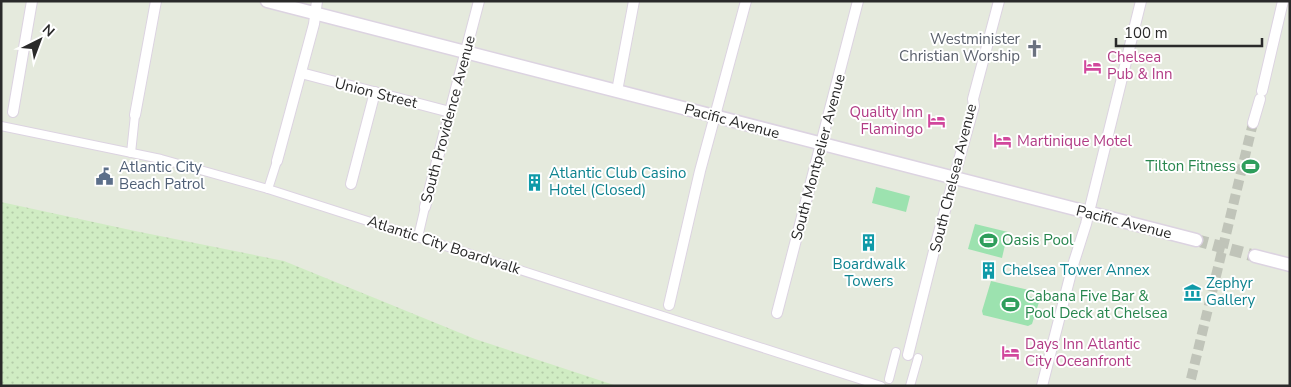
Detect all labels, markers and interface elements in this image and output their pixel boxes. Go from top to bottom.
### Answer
north arrow [15,15,65,65]
scale bar [1116,15,1262,47]
text: N [38,20,59,41]
text: 100 m [1124,23,1168,43]
place label: Westminister Christian Worship [899,29,1021,66]
street label: South Providence Avenue [416,33,480,205]
church icon: Westminister Christian Worship [1024,38,1044,58]
place label: Chelsea Pub & Inn [1107,47,1173,84]
hotel icon: Chelsea Pub & Inn [1083,56,1103,76]
street label: South Montpelier Avenue [786,72,850,242]
street label: Union Street [333,73,420,113]
street label: Pacific Avenue [682,99,782,143]
place label: Quality Inn Flamingo [849,102,923,139]
street label: South Chelsea Avenue [925,102,981,254]
hotel icon: Quality Inn Flamingo [927,111,947,131]
hotel icon: Martinique Motel [993,131,1013,151]
place label: Martinique Motel [1017,131,1133,151]
place label: Tilton Fitness [1145,156,1236,176]
sports icon: Tilton Fitness [1240,156,1260,176]
place label: Atlantic City Beach Patrol [119,157,205,194]
place label: Atlantic Club Casino Hotel (Closed) [549,163,686,200]
public building icon: Atlantic City Beach Patrol [95,166,115,186]
building icon: Atlantic Club Casino Hotel (Closed) [525,172,545,192]
street label: Pacific Avenue [1074,200,1174,244]
street label: Atlantic City Boardwalk [365,211,524,279]
sports icon: Oasis Pool [978,230,998,250]
place label: Oasis Pool [1002,230,1074,250]
building icon: Boardwalk Towers [859,233,879,253]
place label: Boardwalk Towers [833,254,906,291]
building icon: Chelsea Tower Annex [978,260,998,280]
place label: Chelsea Tower Annex [1002,260,1150,280]
place label: Zephyr Gallery [1206,273,1255,310]
museum icon: Zephyr Gallery [1182,282,1202,302]
place label: Cabana Five Bar & Pool Deck at Chelsea [1025,286,1168,323]
sports icon: Cabana Five Bar & Pool Deck at Chelsea [1001,295,1021,315]
place label: Days Inn Atlantic City Oceanfront [1025,334,1140,371]
hotel icon: Days Inn Atlantic City Oceanfront [1001,343,1021,363]

